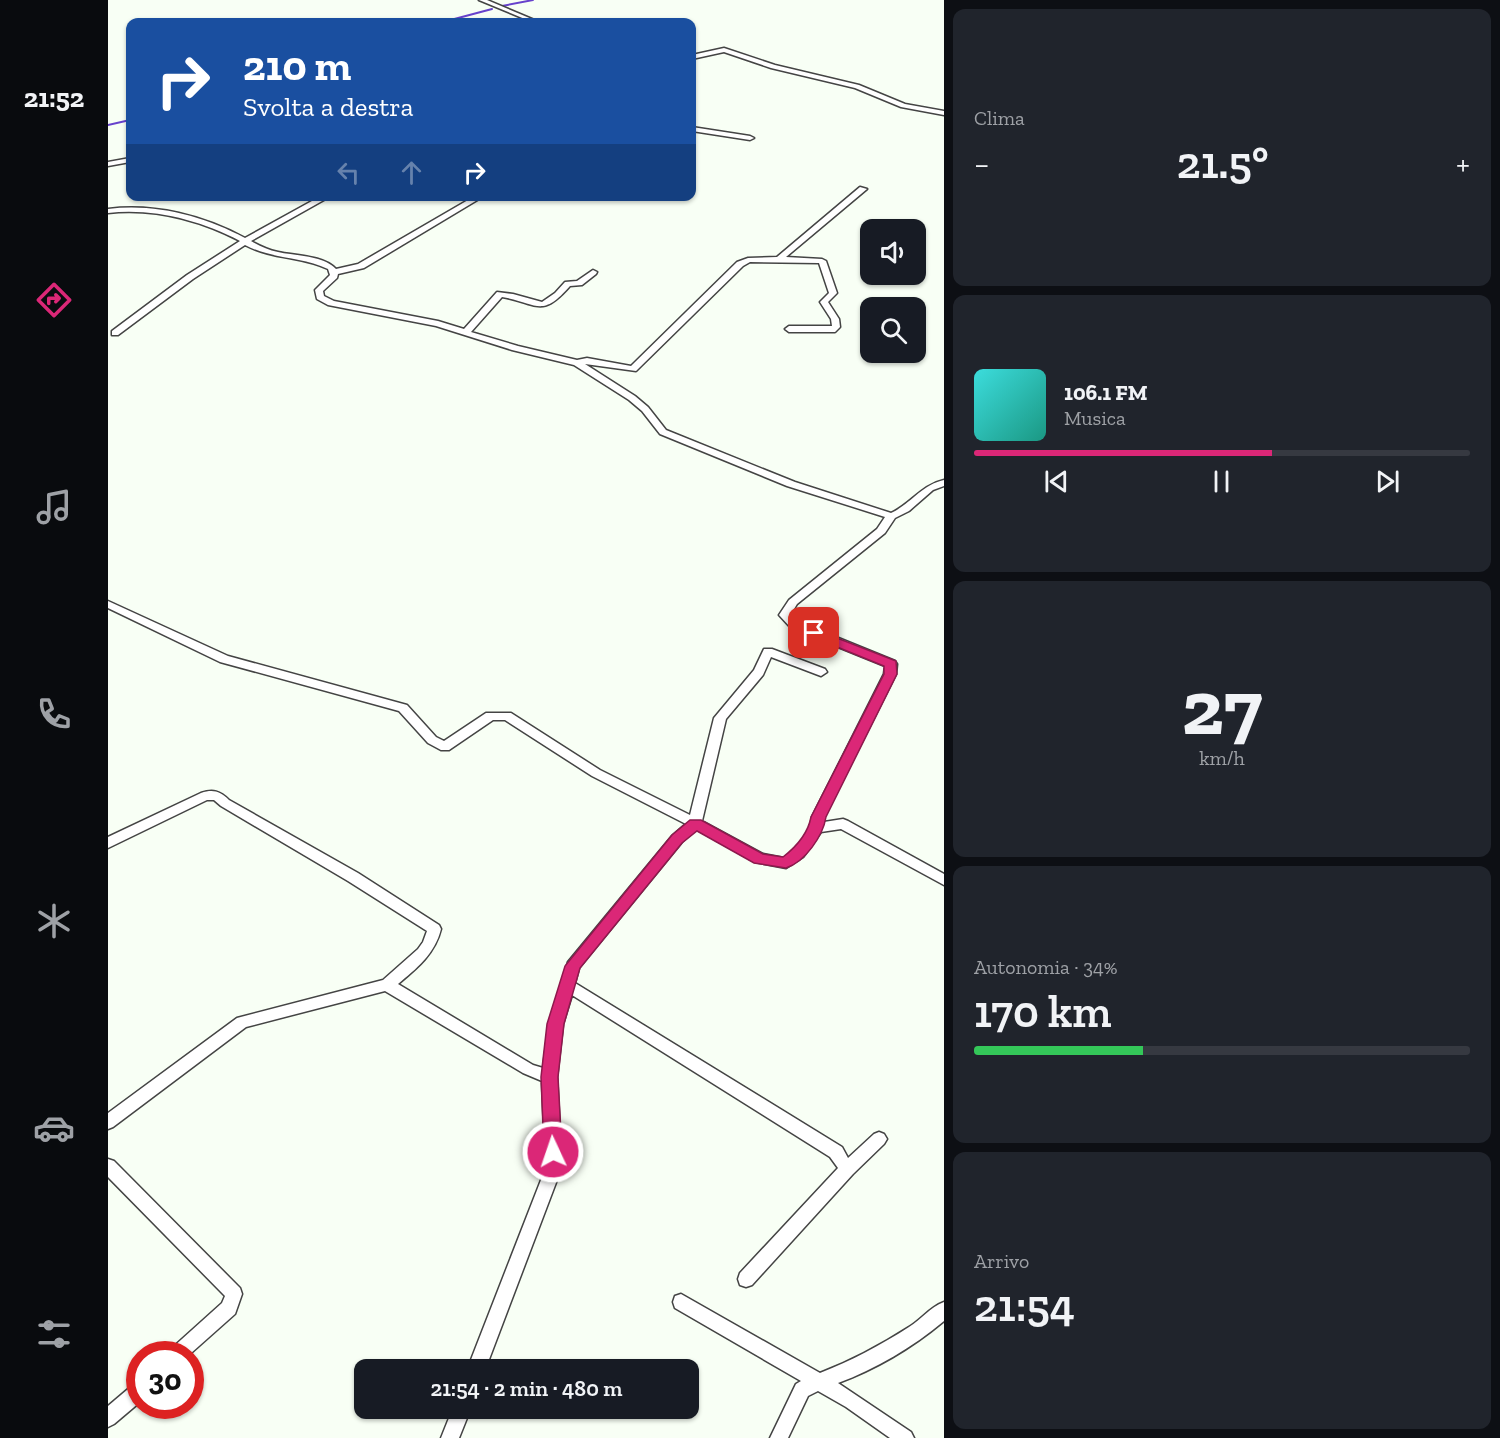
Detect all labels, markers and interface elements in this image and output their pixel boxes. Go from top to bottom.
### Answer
text: 210 m [243,40,351,91]
icon: right [144,42,222,120]
text: 21:52 [24,82,84,114]
text: Svolta a destra [243,91,414,123]
text: Clima [974,106,1025,130]
text: 21.5° [1177,136,1269,190]
text: − [974,144,989,183]
text: + [1456,144,1470,183]
icon: left [332,156,365,189]
icon: ahead [395,156,428,189]
icon: right [458,156,491,189]
map controls [860,219,926,363]
button: sound [860,219,926,285]
icon: directions [33,279,75,321]
button: search [860,297,926,363]
text: 106.1 FM [1064,379,1148,406]
text: Musica [1064,406,1126,430]
icon: previous [1040,465,1073,498]
icon: pause [1205,465,1238,498]
icon: next [1371,465,1404,498]
icon: music [33,486,75,528]
pin [788,607,839,658]
icon: arrive [797,616,830,649]
text: 27 [1182,660,1262,754]
icon: phone [33,693,75,735]
text: km/h [1199,746,1245,770]
icon: climate [33,900,75,942]
text: Autonomia · 34% [974,955,1118,979]
text: 170 km [974,985,1111,1039]
icon: car [33,1107,75,1149]
position arrow [521,1120,585,1184]
text: Arrivo [974,1249,1029,1273]
text: 21:54 [974,1279,1075,1333]
icon: filters [33,1313,75,1355]
speed limit sign: 30 [126,1341,204,1419]
text: 21:54 · 2 min · 480 m [431,1375,623,1402]

